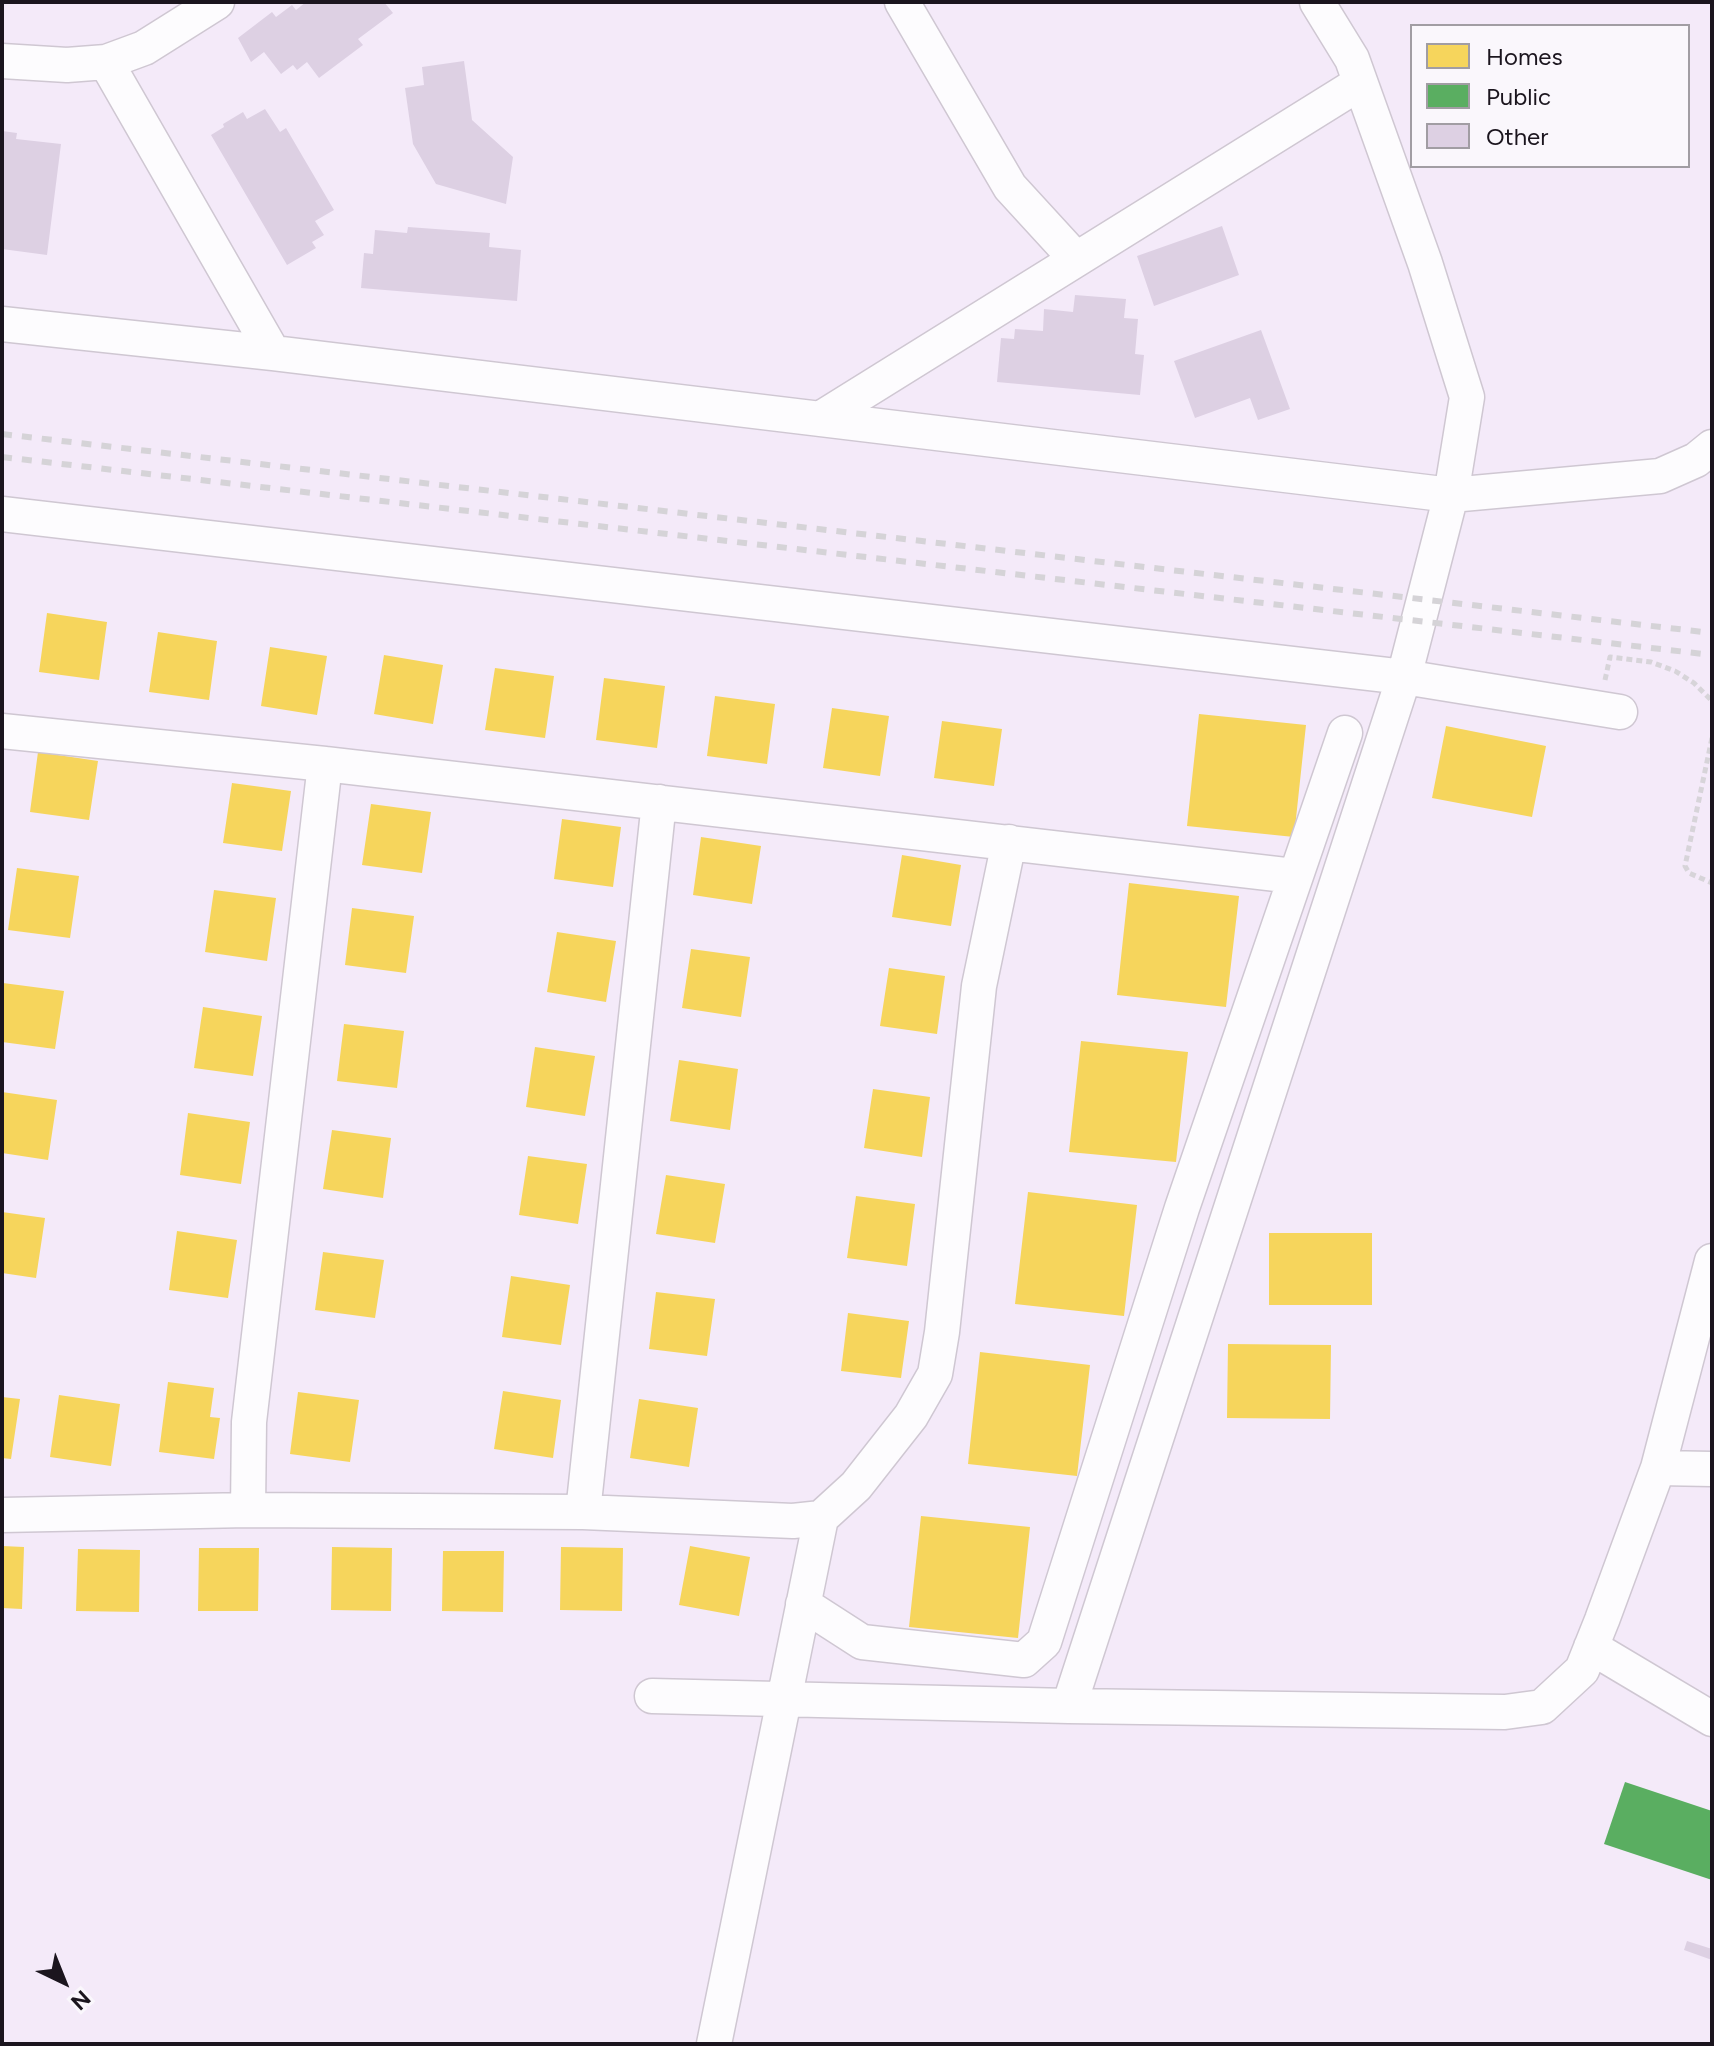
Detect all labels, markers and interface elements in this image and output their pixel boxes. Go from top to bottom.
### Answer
legend [1410,24,1690,168]
text: Homes [1486,42,1563,71]
text: Public [1486,82,1551,111]
text: Other [1486,122,1548,151]
north arrow [24,1942,104,2022]
text: N [65,1984,96,2016]

